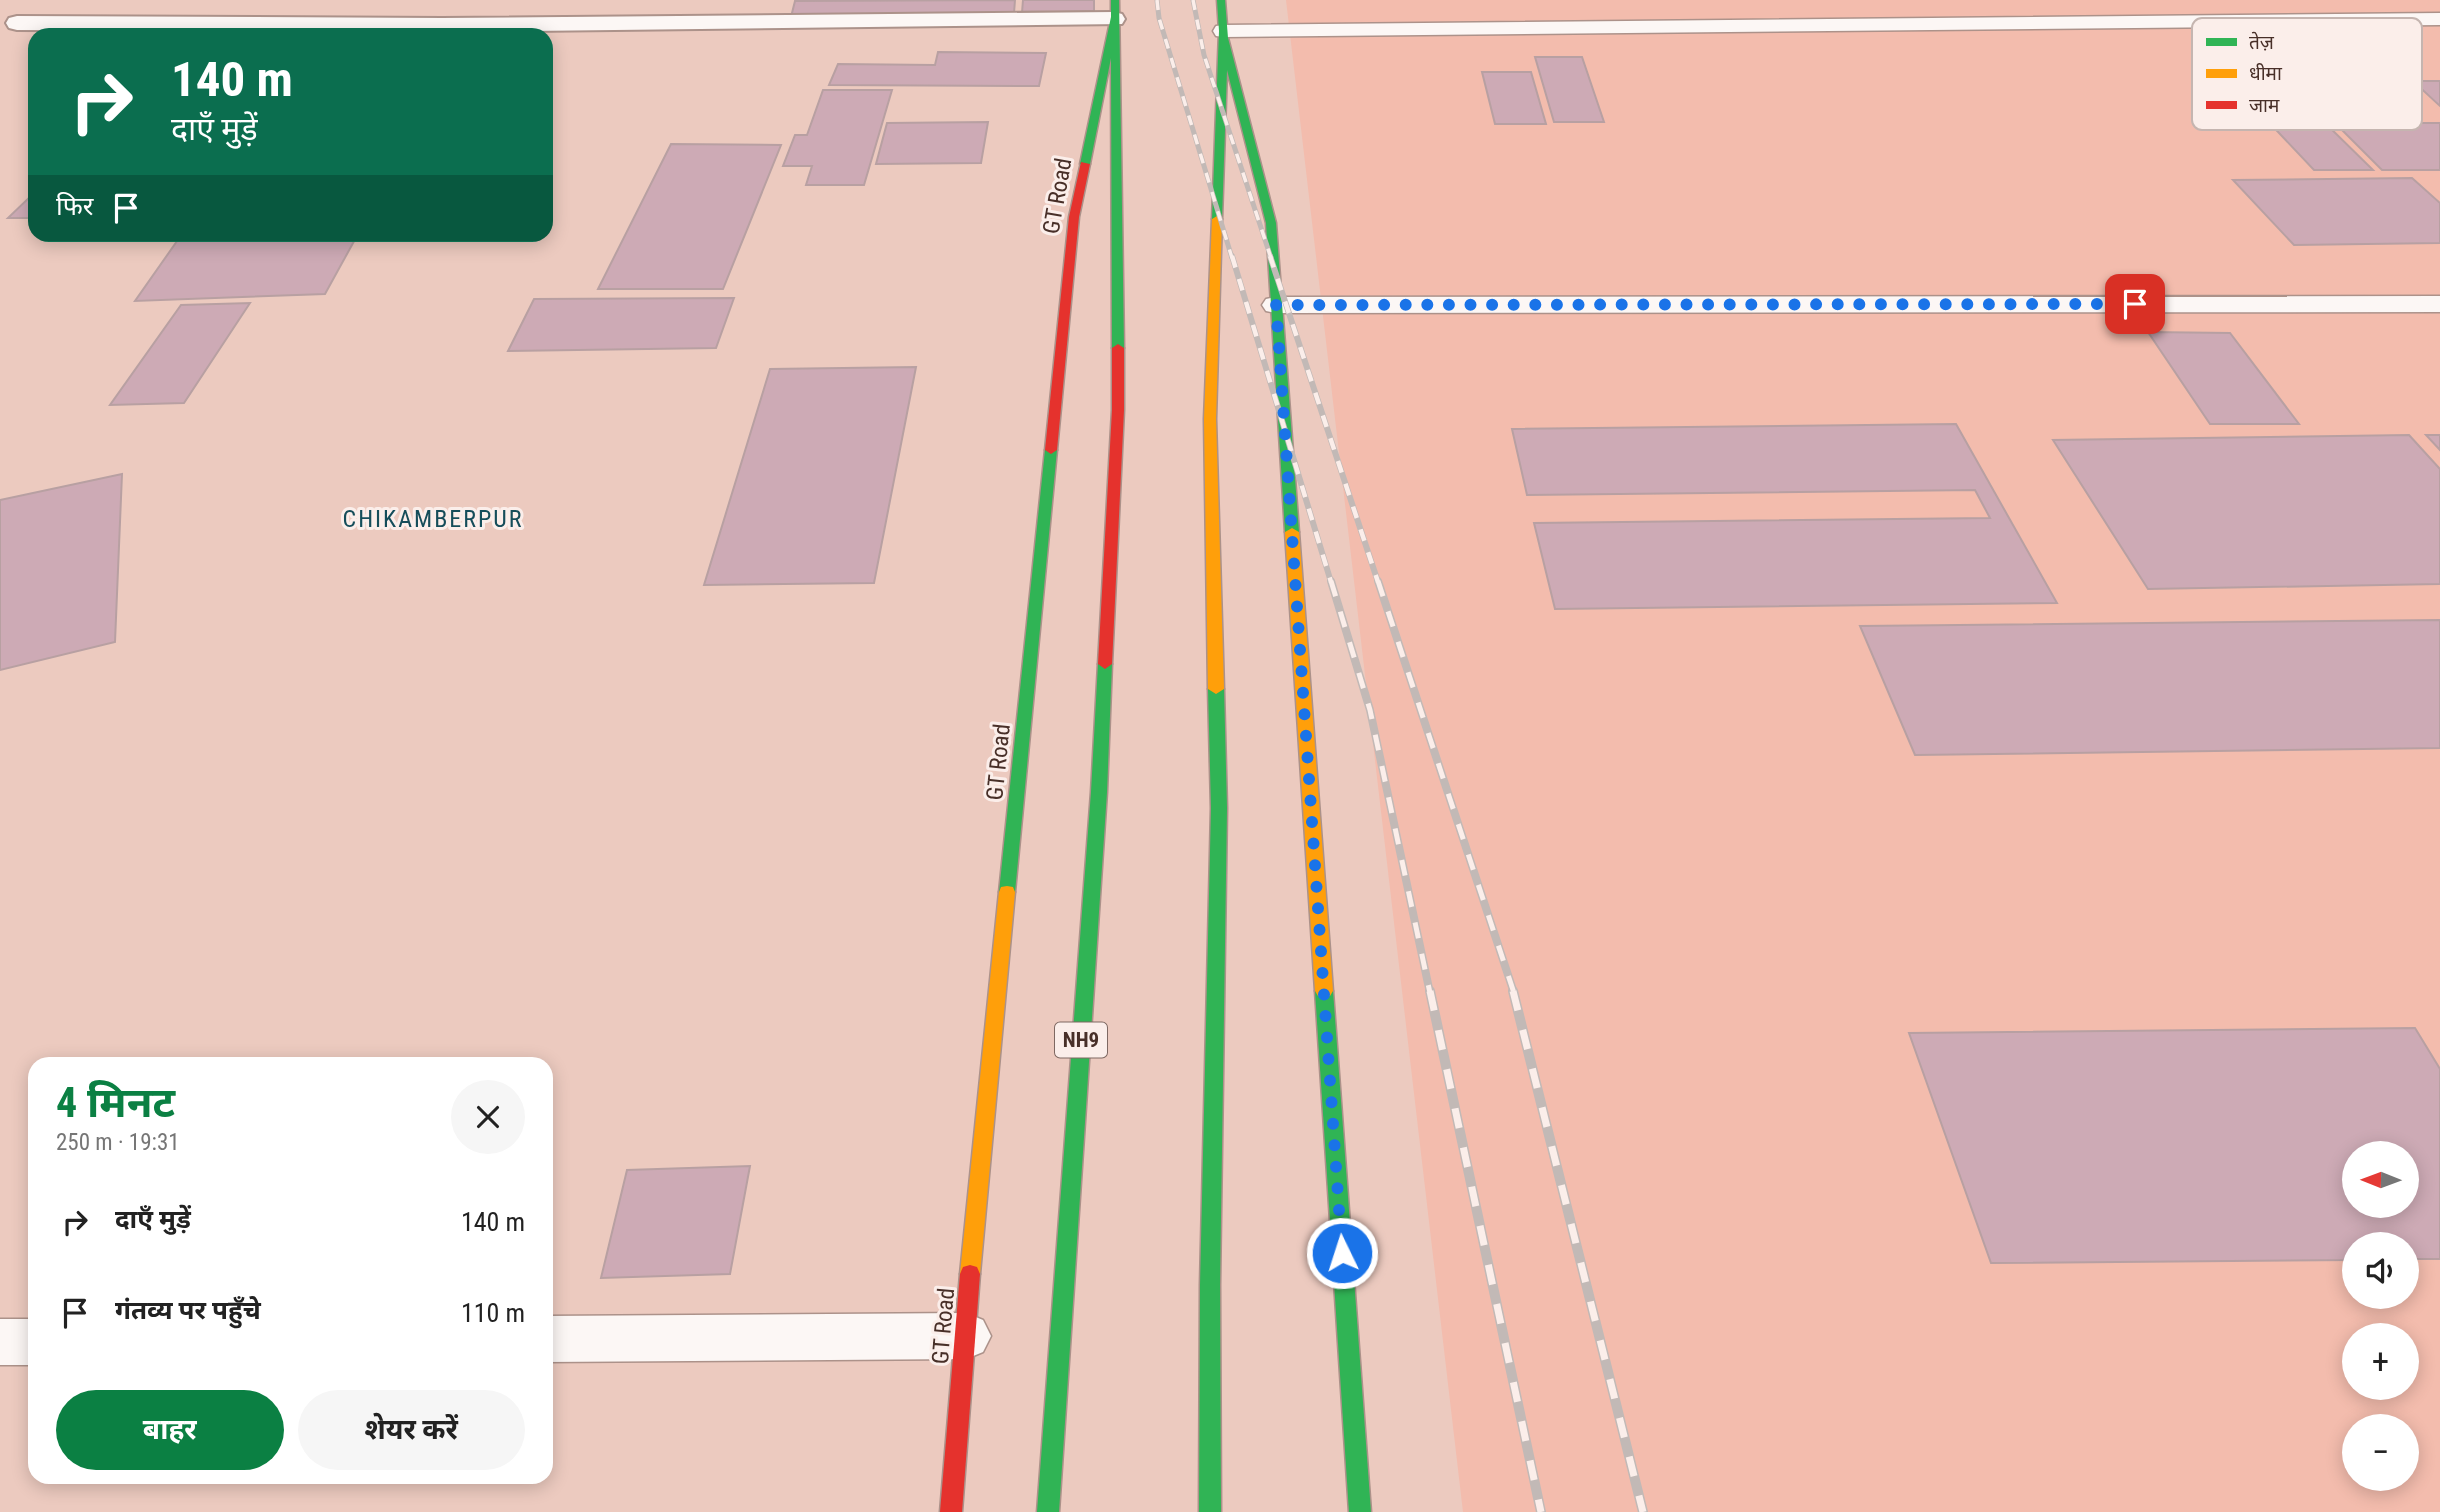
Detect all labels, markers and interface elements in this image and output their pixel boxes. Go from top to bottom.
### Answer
legend [2192,18,2422,130]
text: तेज़ [2249,31,2275,54]
text: 140 m [171,51,293,108]
icon: right [56,56,147,147]
text: धीमा [2249,62,2283,85]
text: जाम [2249,94,2280,117]
text: दाएँ मुड़ें [171,110,258,148]
street label: GT Road [1038,156,1077,236]
icon: arrive [107,189,145,227]
text: फिर [56,191,93,221]
pin [2105,274,2165,334]
icon: arrive [2116,285,2154,323]
district label: CHIKAMBERPUR [343,505,523,533]
street label: GT Road [981,723,1016,802]
road number: NH9 [1055,1023,1107,1058]
text: 4 मिनट [56,1078,175,1127]
button: close [451,1080,525,1154]
text: 250 m · 19:31 [56,1129,180,1156]
north arrow [2342,1141,2418,1218]
map controls [2342,1141,2419,1491]
icon: right [56,1203,94,1241]
text: दाएँ मुड़ें [115,1204,191,1234]
text: 140 m [461,1207,525,1237]
position arrow [1305,1216,1379,1290]
button: sound [2342,1232,2419,1309]
street label: GT Road [927,1287,960,1365]
icon: arrive [56,1294,94,1332]
text: गंतव्य पर पहुँचे [115,1295,261,1325]
text: 110 m [461,1298,525,1328]
button: + [2342,1323,2419,1400]
button: बाहर [56,1390,284,1470]
button: शेयर करें [298,1390,525,1470]
button: − [2342,1414,2419,1491]

